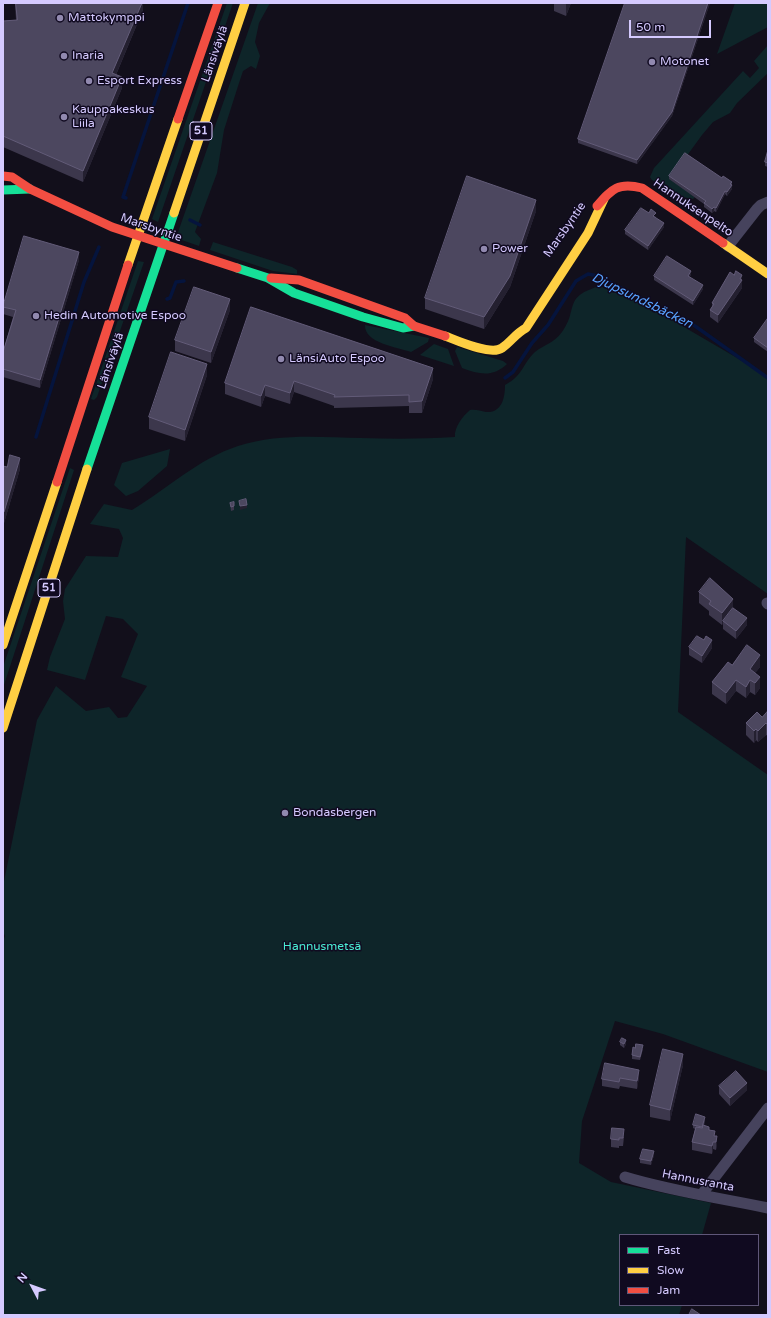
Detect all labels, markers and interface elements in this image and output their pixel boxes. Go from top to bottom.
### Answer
place label: Mattokymppi [68,11,145,25]
scale bar [631,12,713,38]
marker: Mattokymppi [55,13,65,23]
text: 50 m [636,20,665,34]
street label: Länsiväylä [199,24,231,84]
place label: Inaria [72,49,104,63]
marker: Inaria [59,51,69,61]
place label: Motonet [660,55,709,69]
marker: Motonet [647,57,657,67]
place label: Esport Express [97,74,182,88]
marker: Esport Express [84,76,94,86]
place label: Kauppakeskus Liila [72,103,155,131]
marker: Kauppakeskus Liila [59,112,69,122]
road number: 51 [190,122,212,140]
street label: Hannuksenpelto [650,176,736,240]
street label: Marsbyntie [541,200,589,260]
street label: Marsbyntie [118,211,184,245]
place label: Power [492,242,528,256]
marker: Power [479,244,489,254]
water label: Djupsundsbäcken [589,270,695,332]
place label: Hedin Automotive Espoo [44,309,186,323]
marker: Hedin Automotive Espoo [31,311,41,321]
street label: Länsiväylä [95,331,127,391]
place label: LänsiAuto Espoo [289,352,385,366]
marker: LänsiAuto Espoo [276,354,286,364]
road number: 51 [38,579,60,597]
place label: Bondasbergen [293,806,376,820]
marker: Bondasbergen [280,808,290,818]
park label: Hannusmetsä [283,940,361,954]
street label: Hannusranta [661,1167,735,1195]
legend [619,1234,759,1306]
text: Fast [657,1243,680,1257]
text: Slow [657,1263,684,1277]
north arrow [12,1266,52,1306]
text: N [15,1270,30,1285]
text: Jam [657,1283,680,1297]

